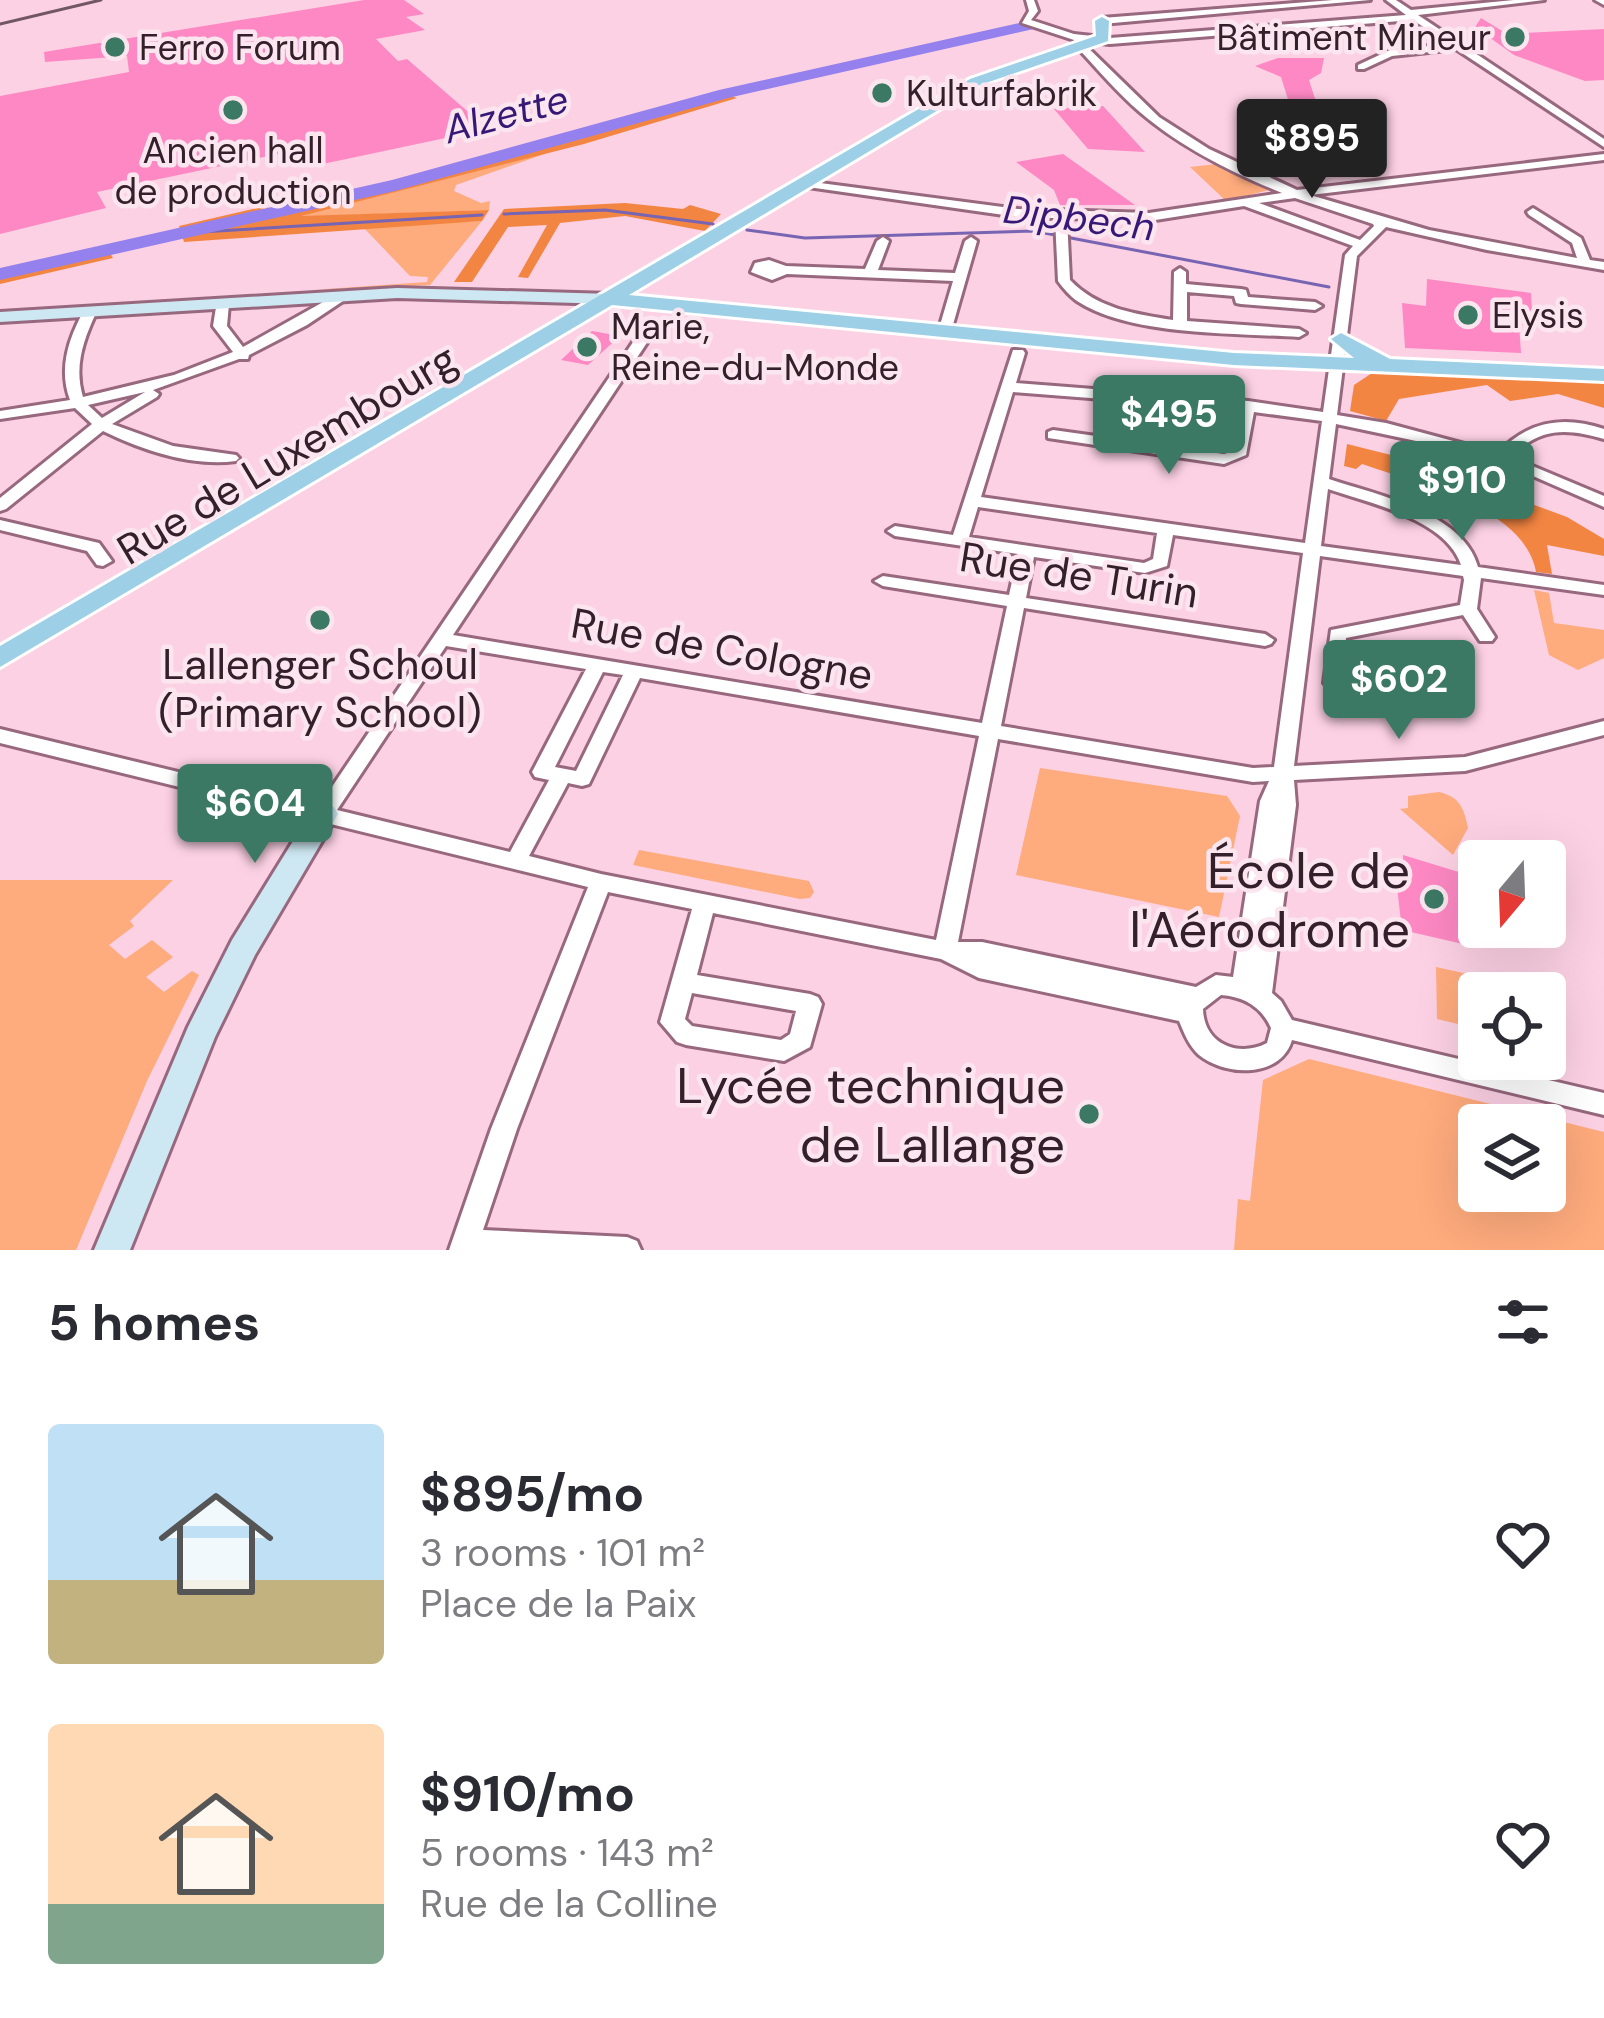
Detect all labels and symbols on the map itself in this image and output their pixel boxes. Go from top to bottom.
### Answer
place label: Bâtiment Mineur [1217,14,1491,61]
place label: Ferro Forum [139,24,341,71]
marker: Bâtiment Mineur [1502,24,1528,50]
marker: Ferro Forum [102,34,128,60]
place label: Kulturfabrik [906,70,1097,117]
water label: Alzette [437,73,574,155]
marker: Kulturfabrik [869,80,895,106]
marker: Ancien hall de production [220,97,246,123]
pin: $895 [1241,99,1383,201]
place label: Ancien hall de production [114,127,352,215]
water label: Dipbech [1000,183,1158,253]
place label: Elysis [1492,292,1584,339]
marker: Elysis [1455,302,1481,328]
place label: Marie, Reine-du-Monde [611,303,899,391]
street label: Rue de Luxembourg [107,331,467,577]
marker: Marie, Reine-du-Monde [574,334,600,360]
pin: $495 [1098,375,1240,477]
pin: $910 [1391,441,1533,543]
street label: Rue de Turin [956,529,1202,621]
street label: Rue de Cologne [567,595,877,703]
marker: Lallenger Schoul (Primary School) [307,607,333,633]
place label: Lallenger Schoul (Primary School) [158,637,482,740]
pin: $602 [1328,640,1470,742]
pin: $604 [184,764,326,866]
place label: École de l'Aérodrome [1129,837,1410,963]
north arrow [1458,840,1566,948]
marker: École de l'Aérodrome [1421,886,1447,912]
place label: Lycée technique de Lallange [676,1052,1065,1178]
marker: Lycée technique de Lallange [1076,1101,1102,1127]

